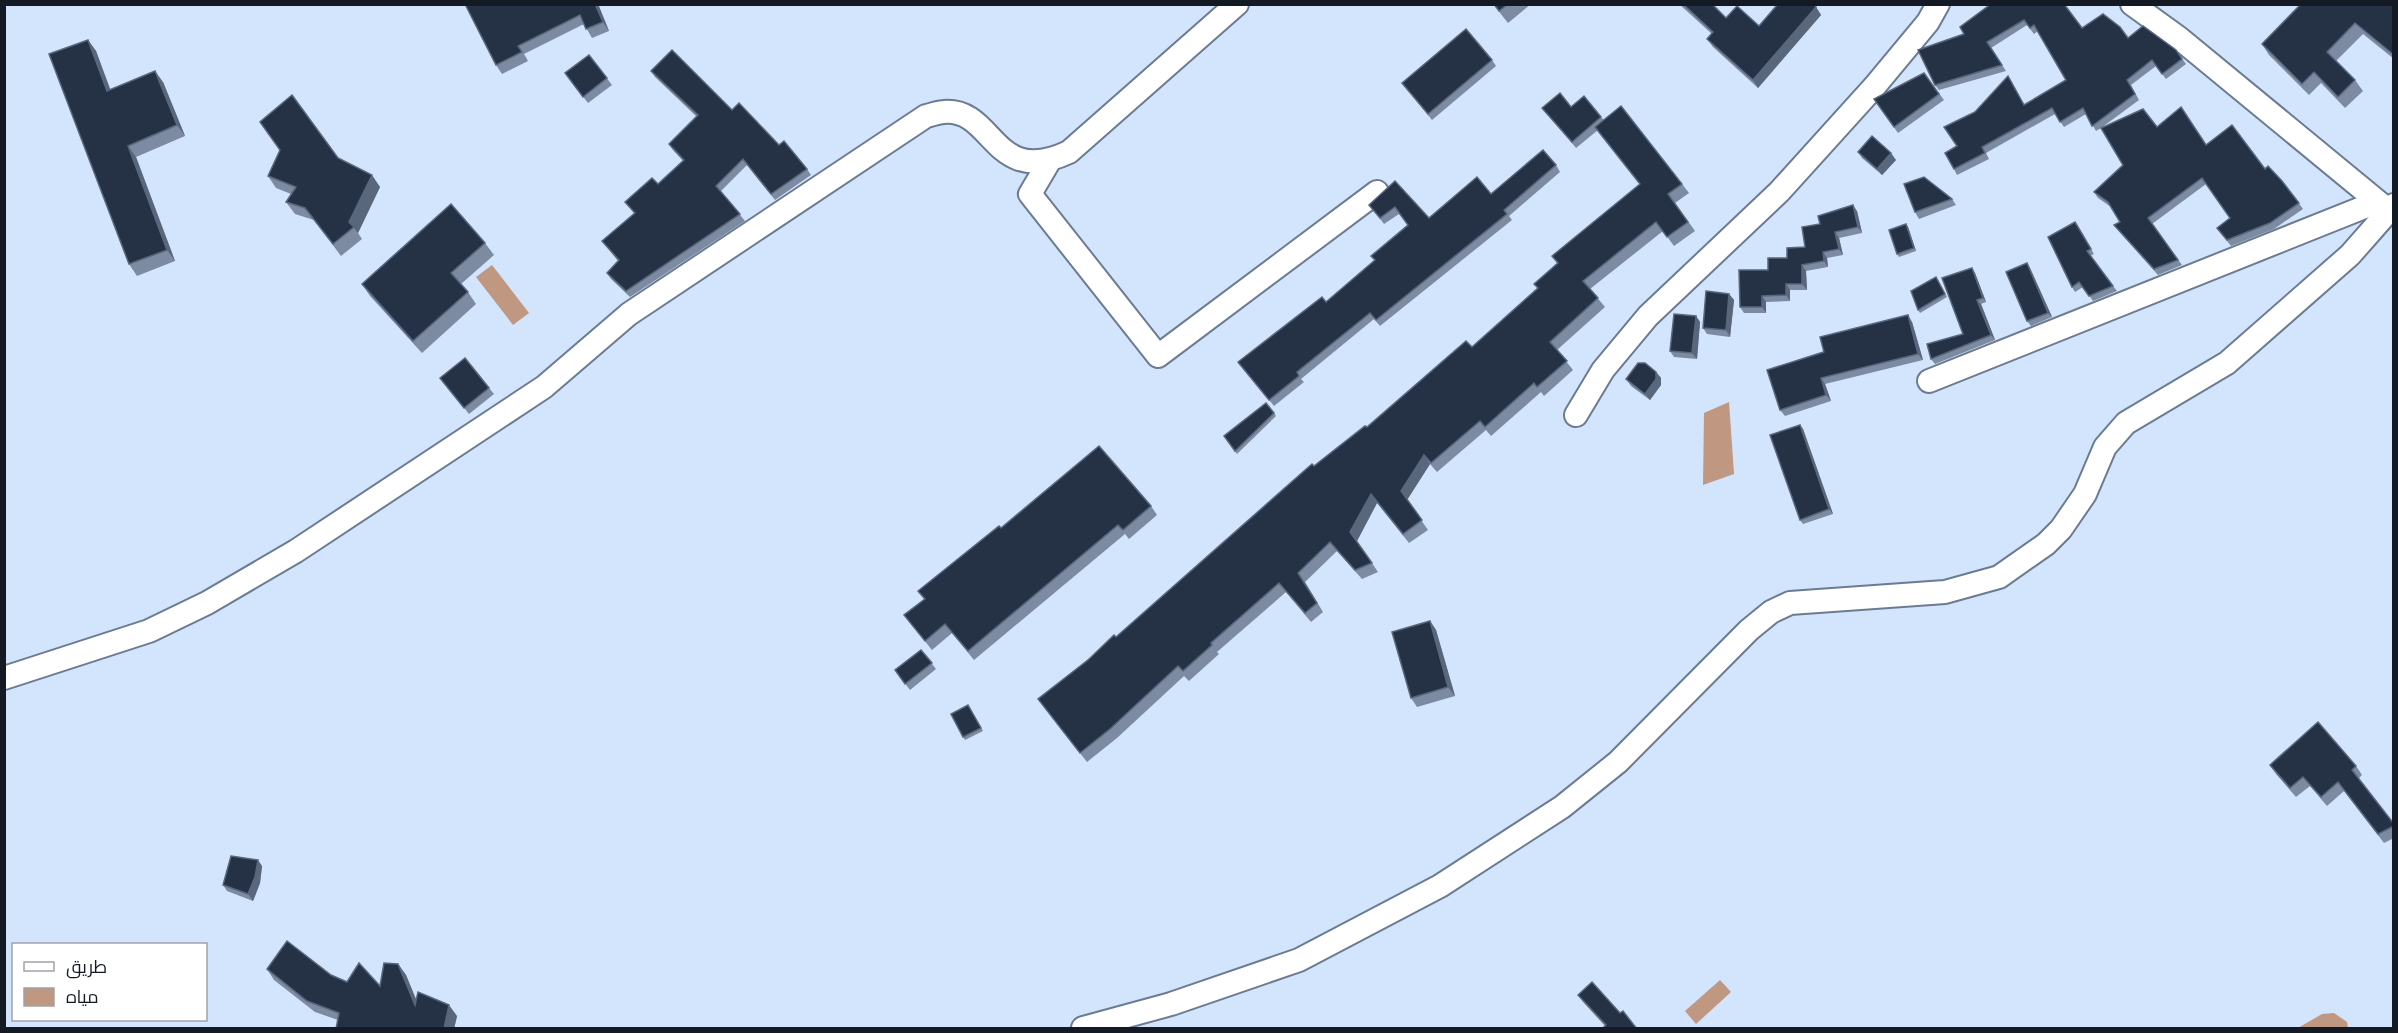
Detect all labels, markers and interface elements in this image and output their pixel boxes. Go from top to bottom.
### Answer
legend [12,943,207,1021]
text: طريق [66,955,107,979]
text: مياه [66,985,99,1007]

